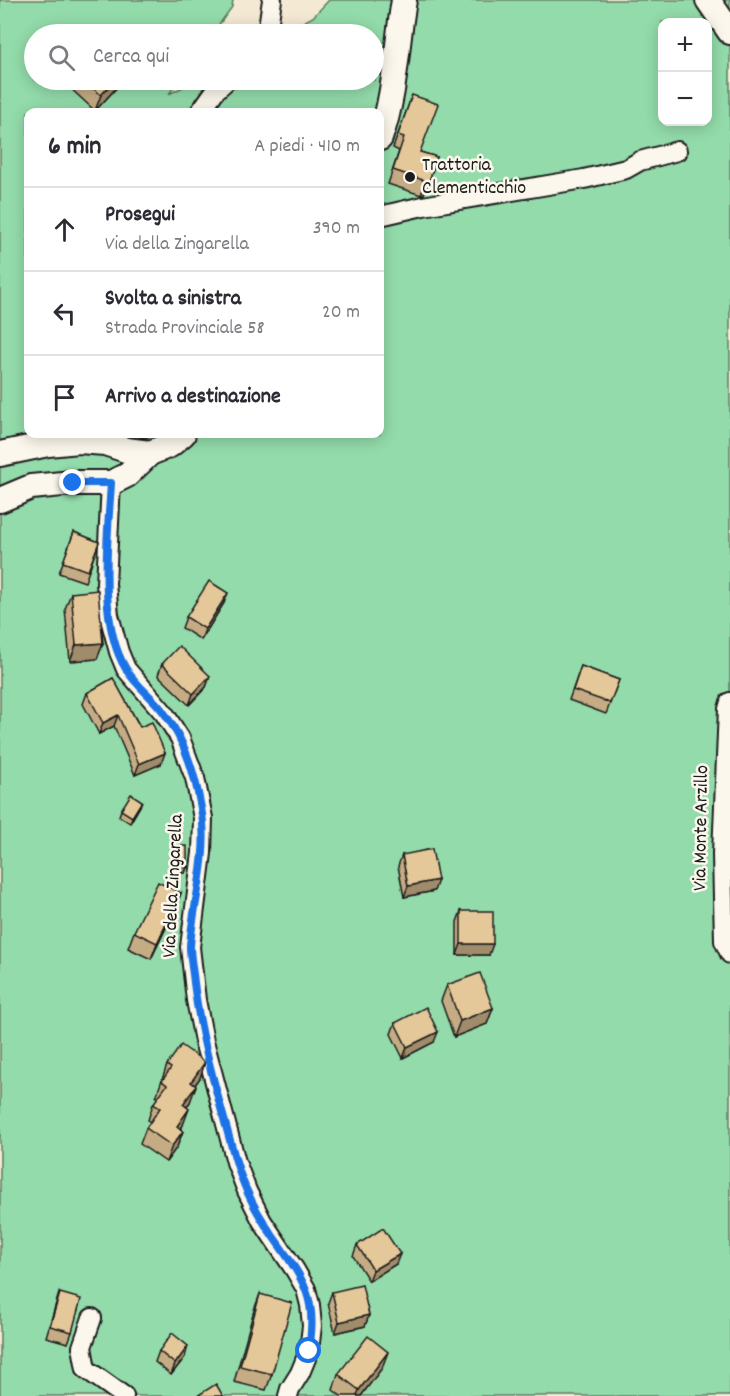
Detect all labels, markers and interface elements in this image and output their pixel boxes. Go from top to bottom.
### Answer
map controls [658,18,712,126]
button: + [658,18,712,72]
search box [24,24,384,90]
icon: search [45,41,78,74]
text: Cerca qui [93,42,169,73]
button: − [658,72,712,126]
text: 6 min [48,129,101,166]
text: A piedi · 410 m [254,133,360,161]
place label: Trattoria Clementicchio [422,152,526,203]
marker: Trattoria Clementicchio [403,170,417,184]
text: Prosegui [105,200,175,231]
icon: ahead [48,213,81,246]
text: 390 m [313,215,360,243]
text: Via della Zingarella [105,231,249,259]
text: Svolta a sinistra [105,284,241,315]
icon: left [48,297,81,330]
text: 20 m [322,299,360,327]
text: Strada Provinciale 58 [105,315,264,343]
icon: arrive [48,381,81,414]
text: Arrivo a destinazione [105,382,281,413]
route end [59,469,85,495]
street label: Via Monte Arzillo [687,765,717,891]
street label: Via della Zingarella [156,813,192,959]
route start [295,1337,321,1363]

